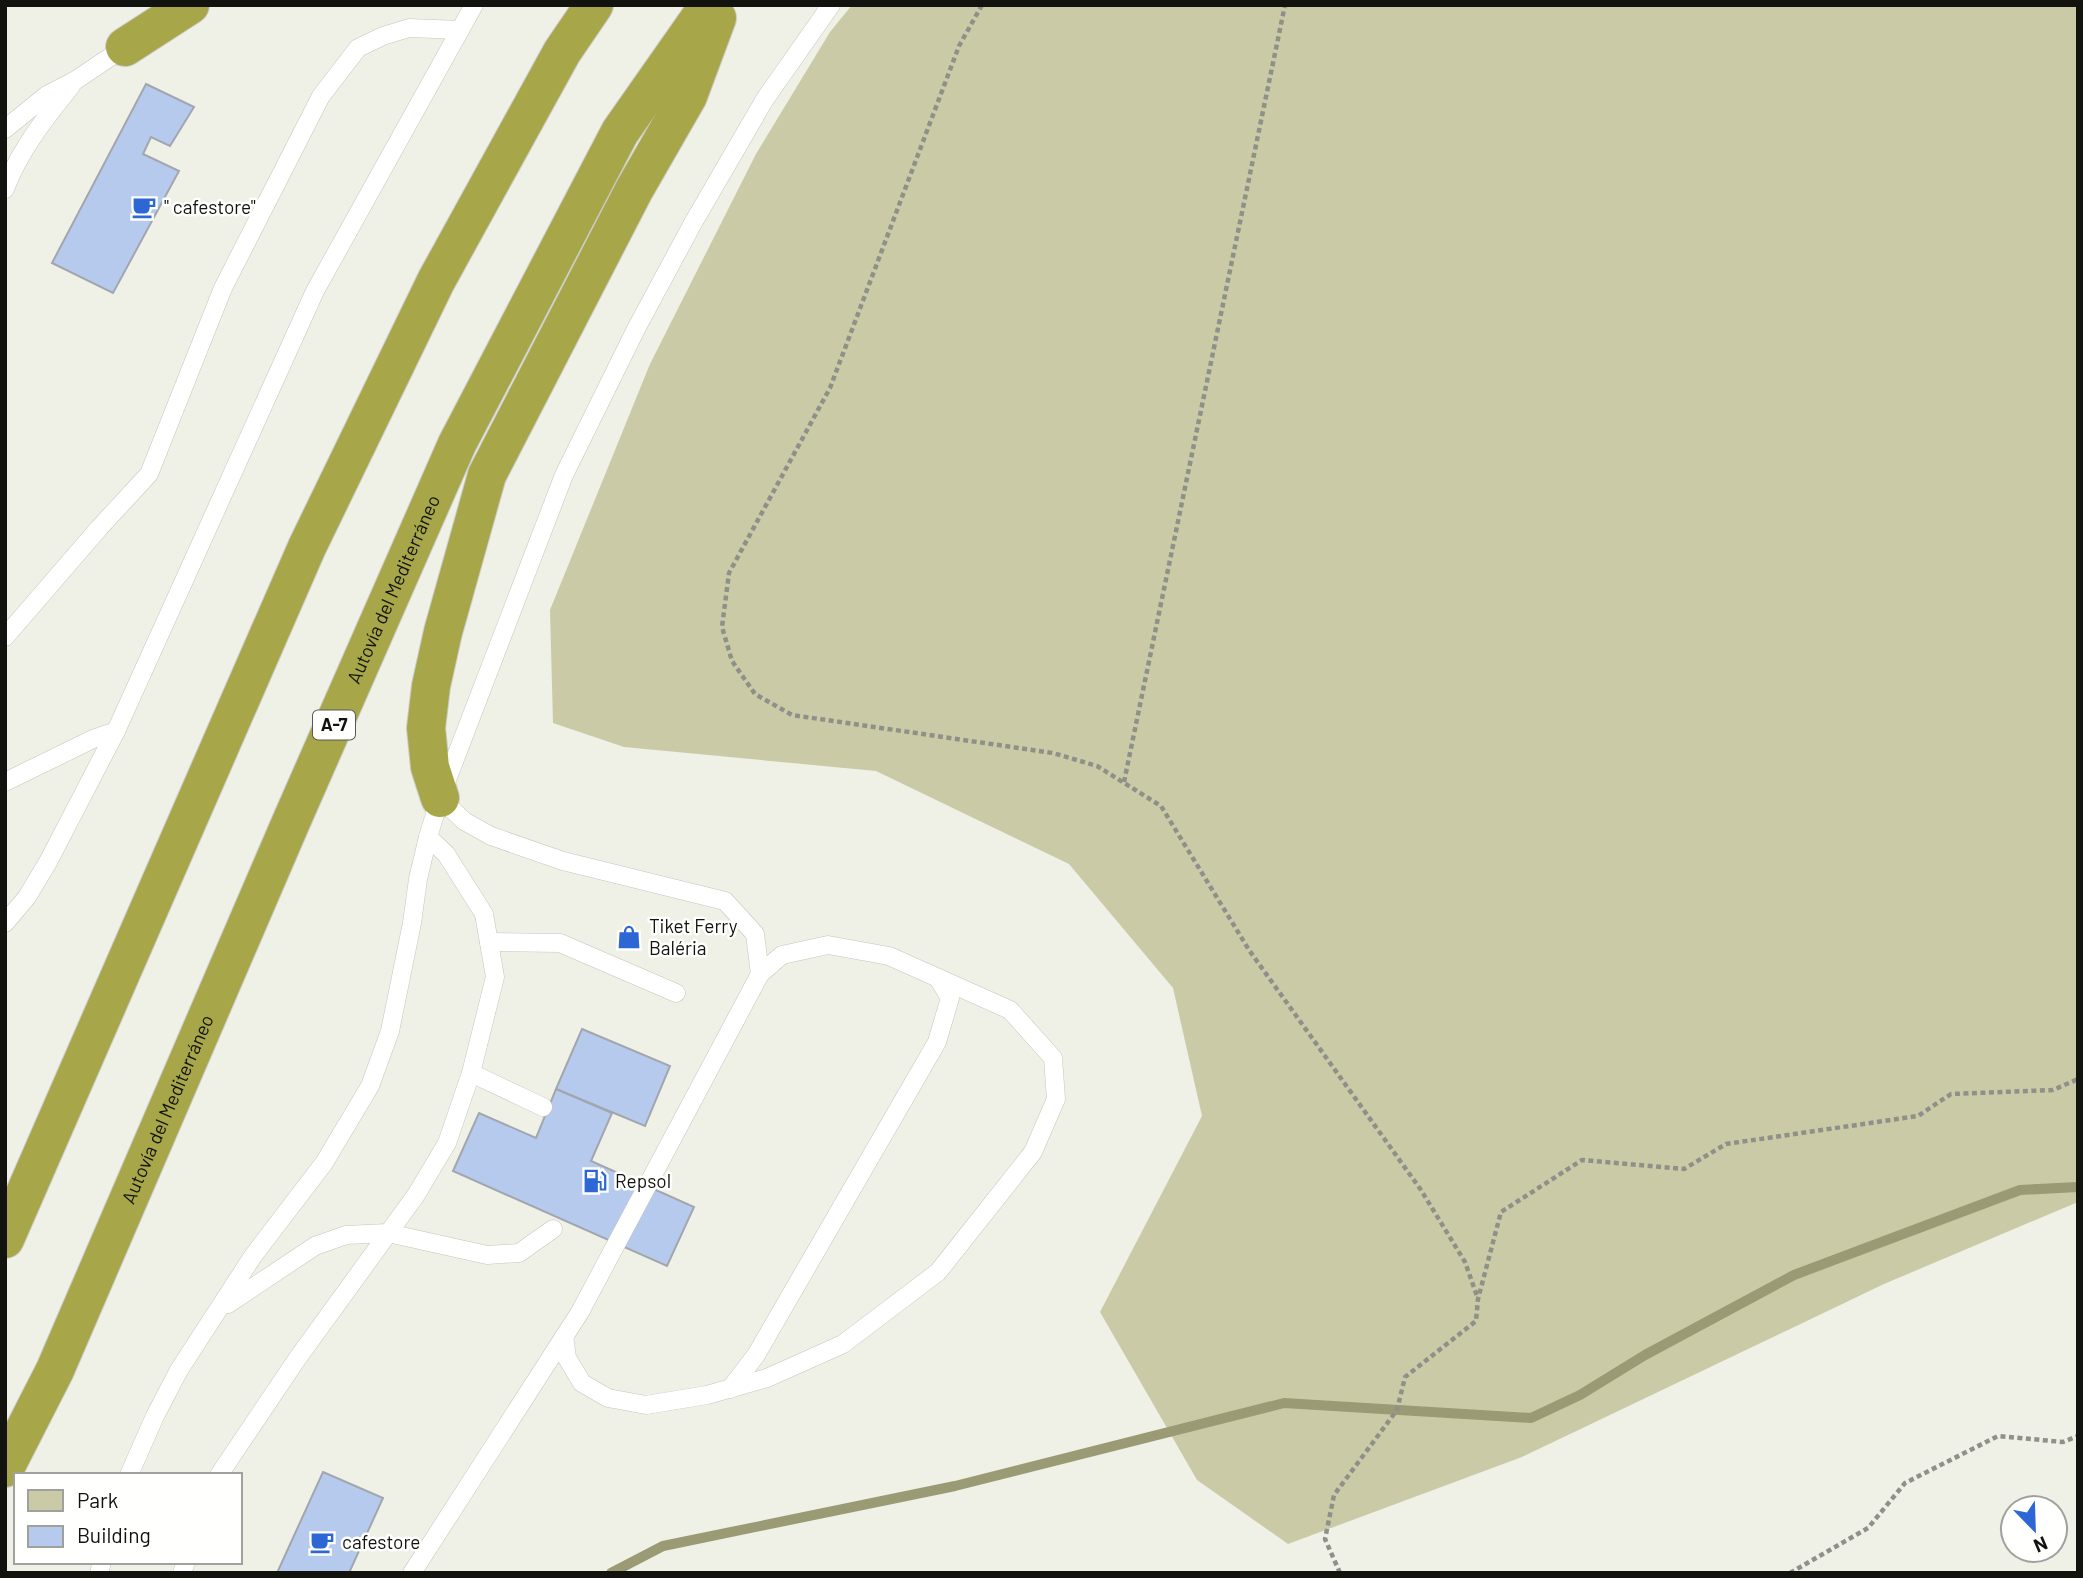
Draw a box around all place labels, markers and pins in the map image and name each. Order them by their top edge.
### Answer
cafe icon: " cafestore" [130,193,158,221]
place label: " cafestore" [164,195,256,218]
place label: Tiket Ferry Baléria [649,914,738,959]
shop icon: Tiket Ferry Baléria [615,923,643,951]
fuel station icon: Repsol [581,1167,609,1195]
place label: Repsol [615,1169,671,1192]
cafe icon: cafestore [308,1528,336,1556]
place label: cafestore [342,1530,420,1553]

